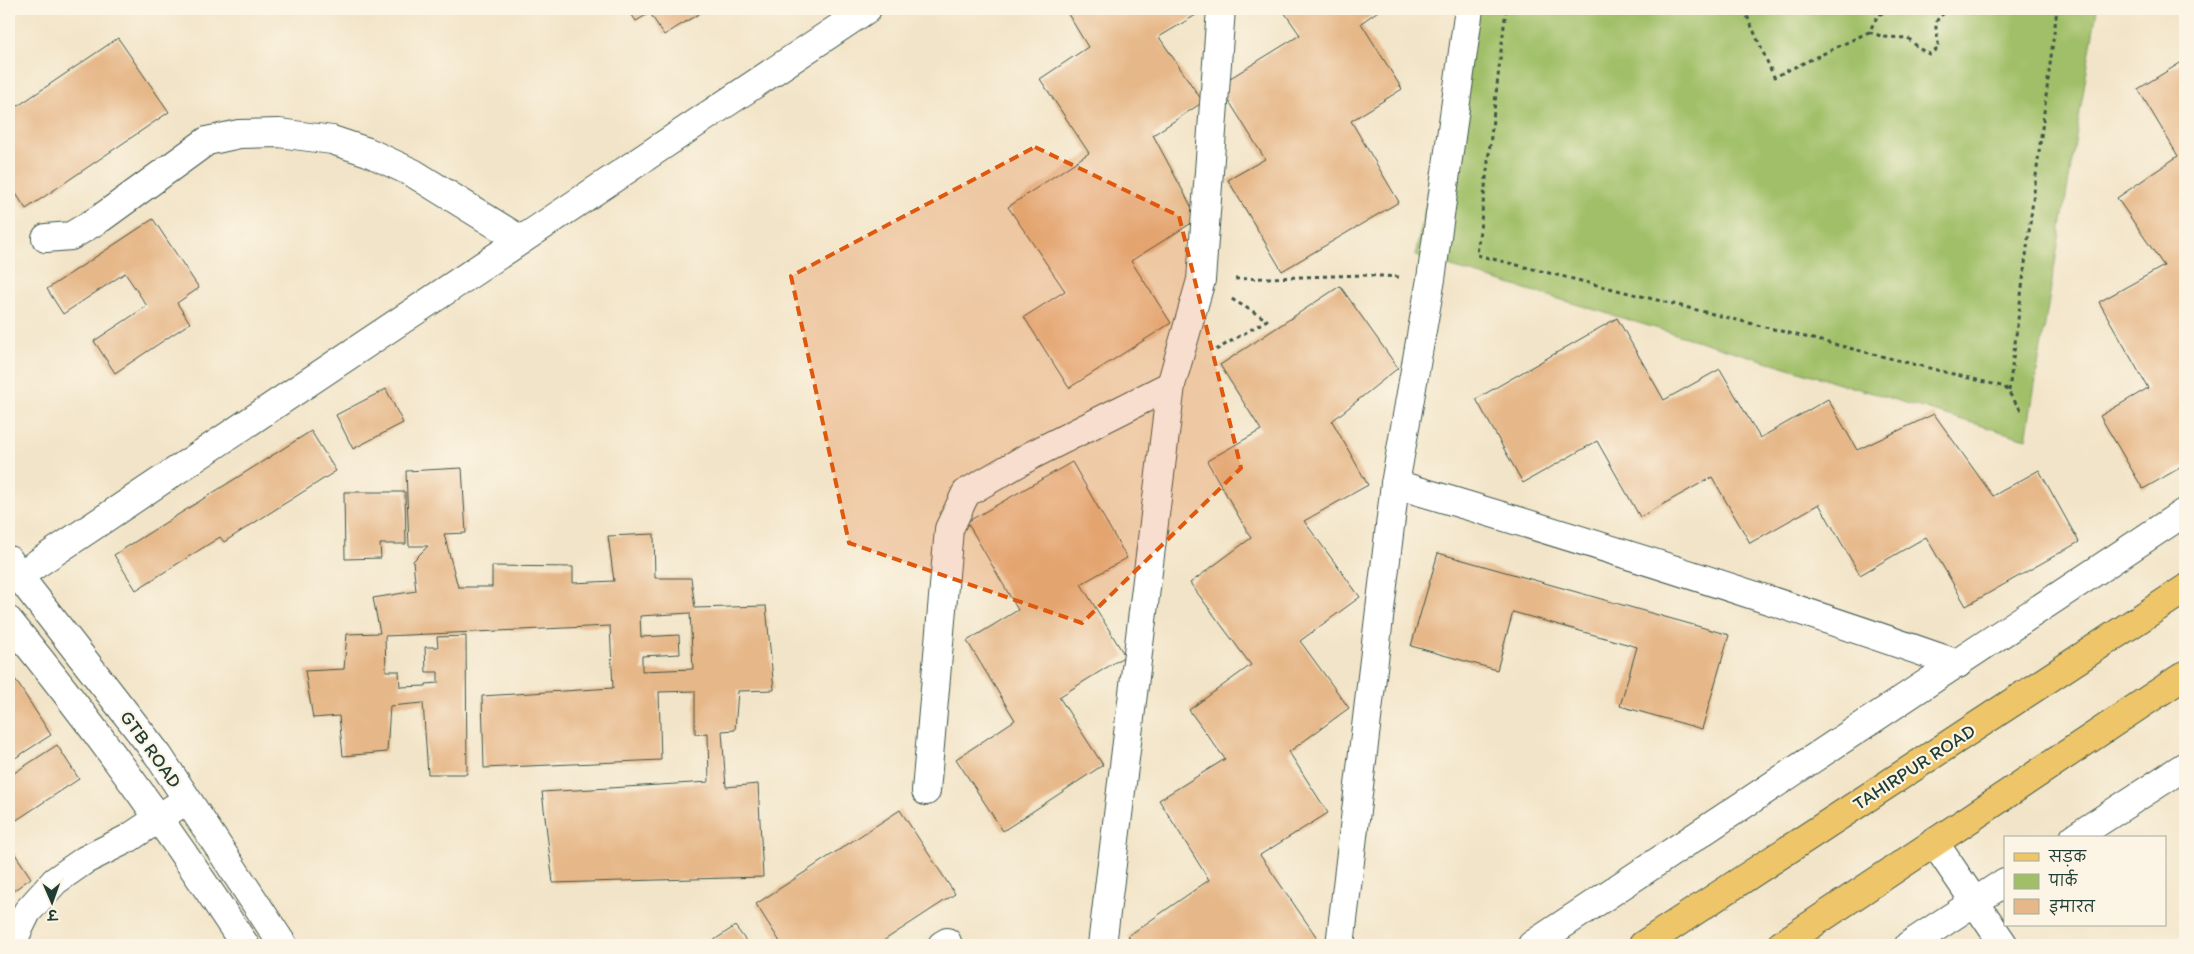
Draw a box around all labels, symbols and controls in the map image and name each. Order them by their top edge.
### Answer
street label: GTB ROAD [115,706,187,792]
street label: TAHIRPUR ROAD [1848,719,1980,815]
legend [2004,836,2166,926]
text: सड़क [2048,848,2087,867]
text: पार्क [2048,869,2079,890]
north arrow [28,876,78,926]
text: इमारत [2049,898,2096,916]
text: उ [46,906,59,923]

